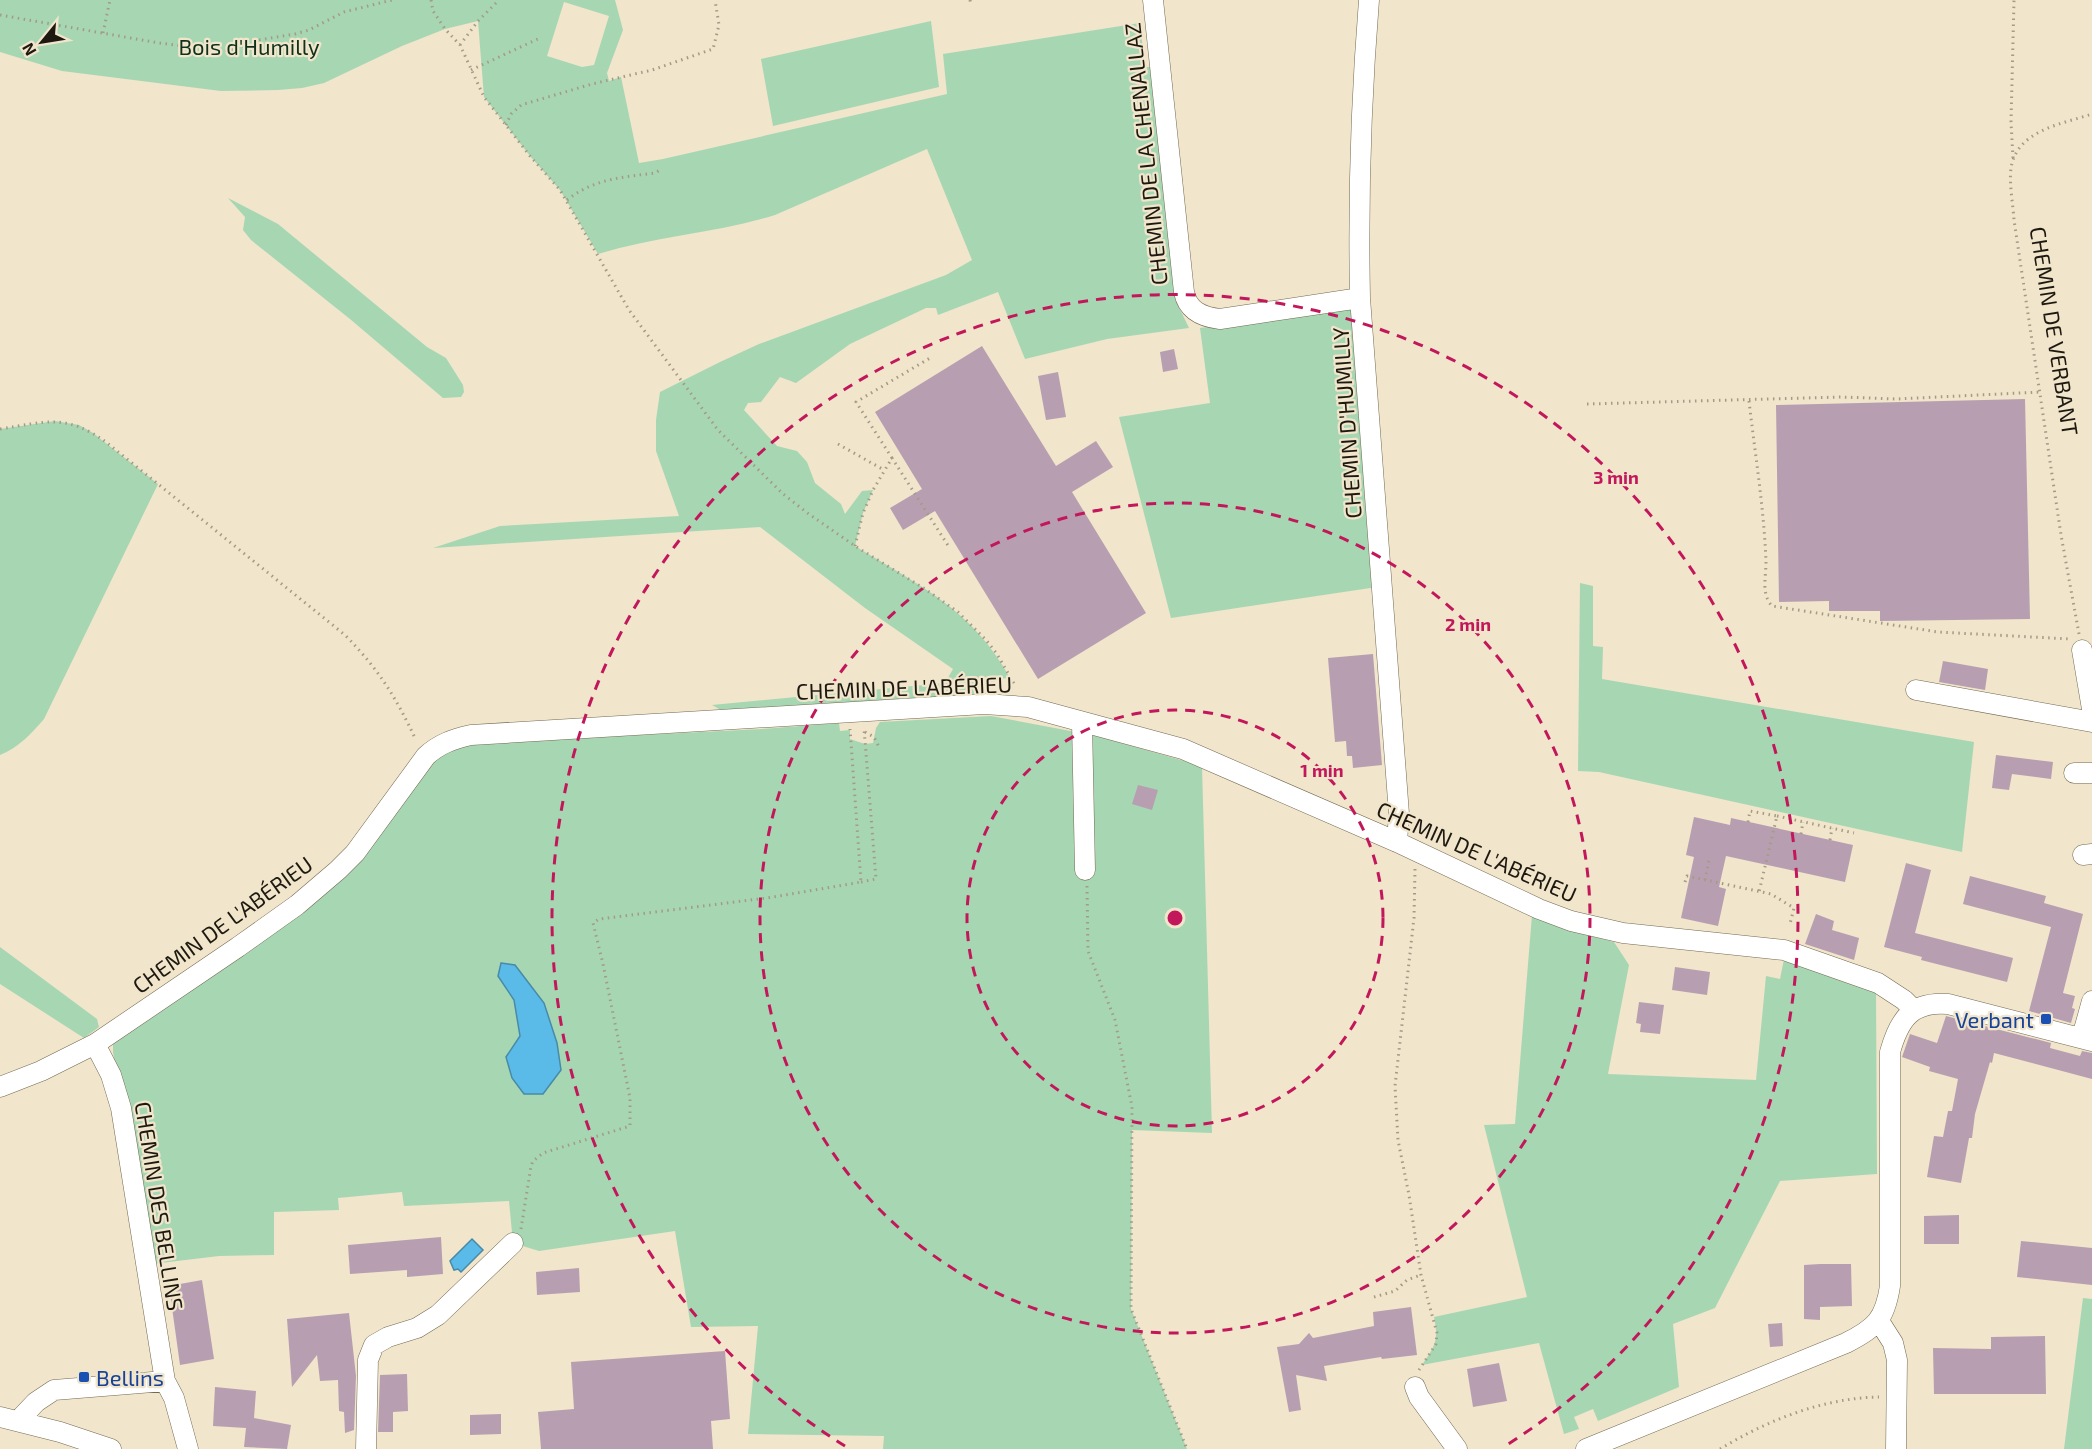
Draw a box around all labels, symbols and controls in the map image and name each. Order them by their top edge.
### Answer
north arrow [12,12,72,72]
street label: CHEMIN DE LA CHENALLAZ [1118,21,1172,287]
park label: Bois d'Humilly [178,33,320,59]
text: N [17,40,40,60]
street label: CHEMIN DE VERBANT [2026,225,2084,438]
street label: CHEMIN D'HUMILLY [1326,326,1366,520]
text: 3 min [1593,466,1639,488]
text: 2 min [1445,613,1491,635]
street label: CHEMIN DE L'ABÉRIEU [796,670,1012,704]
text: 1 min [1300,759,1344,781]
street label: CHEMIN DE L'ABÉRIEU [1373,795,1581,907]
street label: CHEMIN DE L'ABÉRIEU [127,850,317,998]
centre of rings [1165,908,1185,928]
place label: Verbant [1955,1006,2034,1032]
marker: Verbant [2039,1012,2053,1026]
street label: CHEMIN DES BELLINS [131,1100,189,1312]
place label: Bellins [96,1364,164,1390]
marker: Bellins [77,1370,91,1384]

